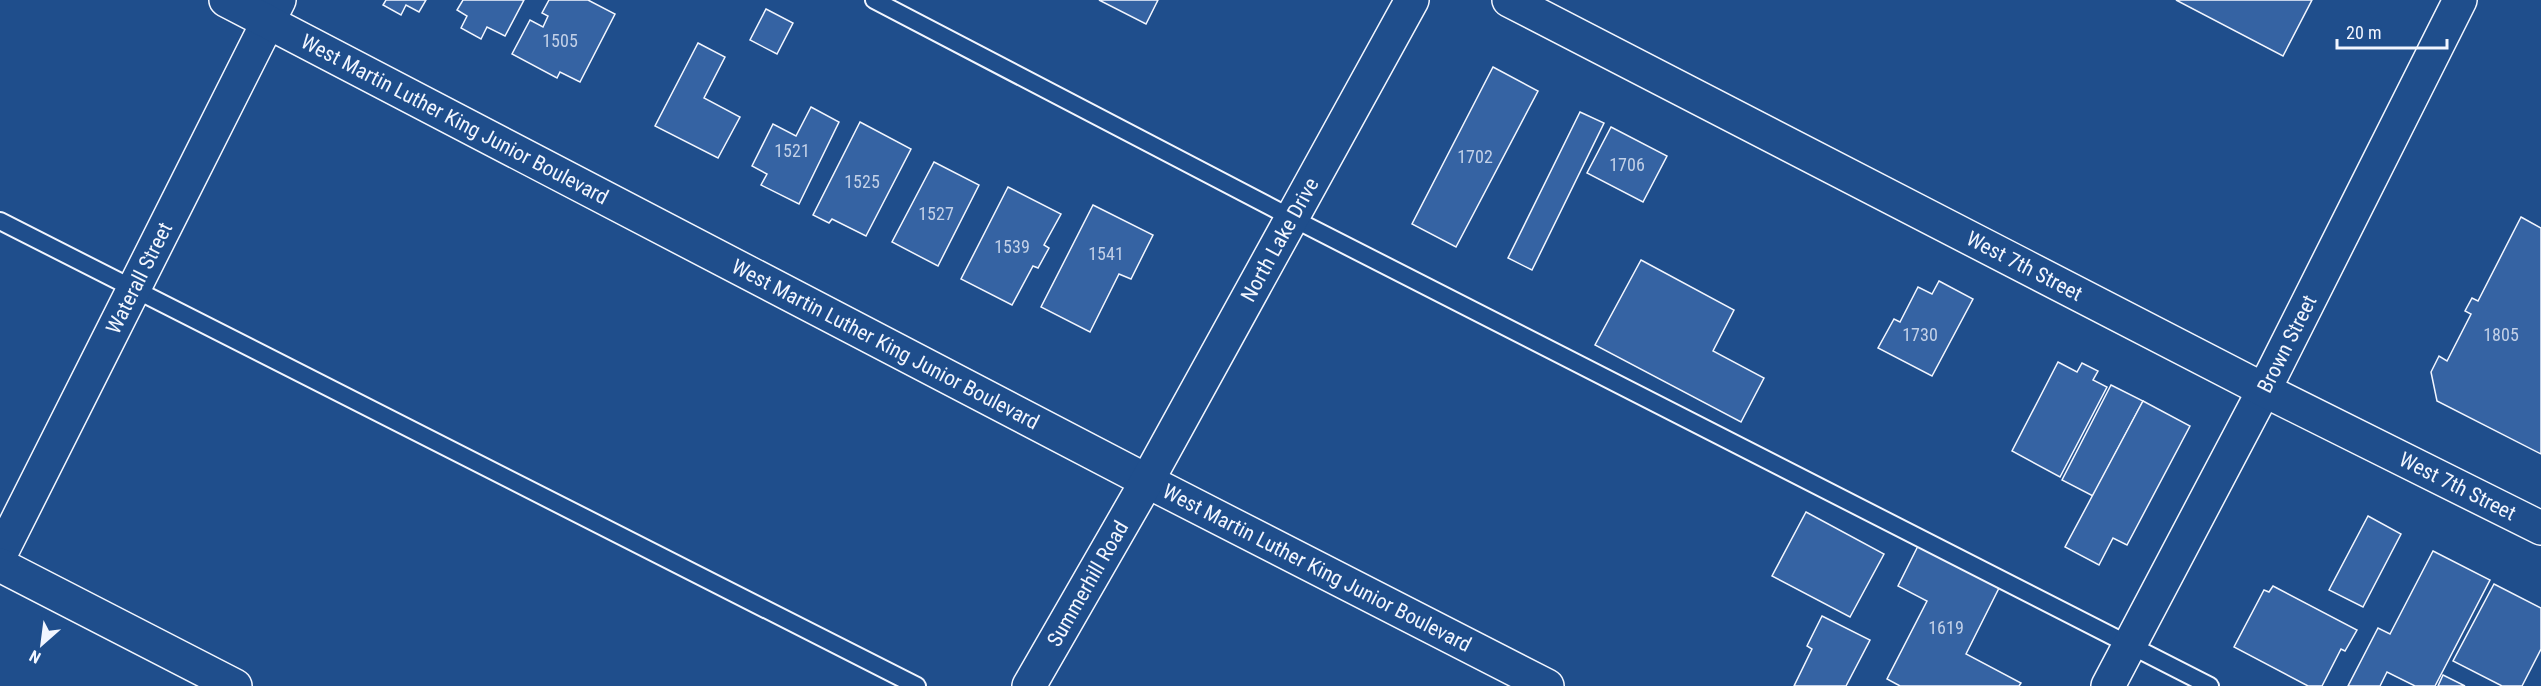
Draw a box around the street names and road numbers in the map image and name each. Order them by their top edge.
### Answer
street label: West Martin Luther King Junior Boulevard [297,29,612,210]
street label: North Lake Drive [1236,174,1324,306]
street label: Waterall Street [101,218,177,338]
street label: West 7th Street [1962,226,2086,306]
street label: West Martin Luther King Junior Boulevard [728,254,1043,435]
street label: Brown Street [2253,291,2322,397]
street label: West 7th Street [2395,447,2520,525]
street label: West Martin Luther King Junior Boulevard [1159,479,1475,657]
street label: Summerhill Road [1042,517,1133,651]

